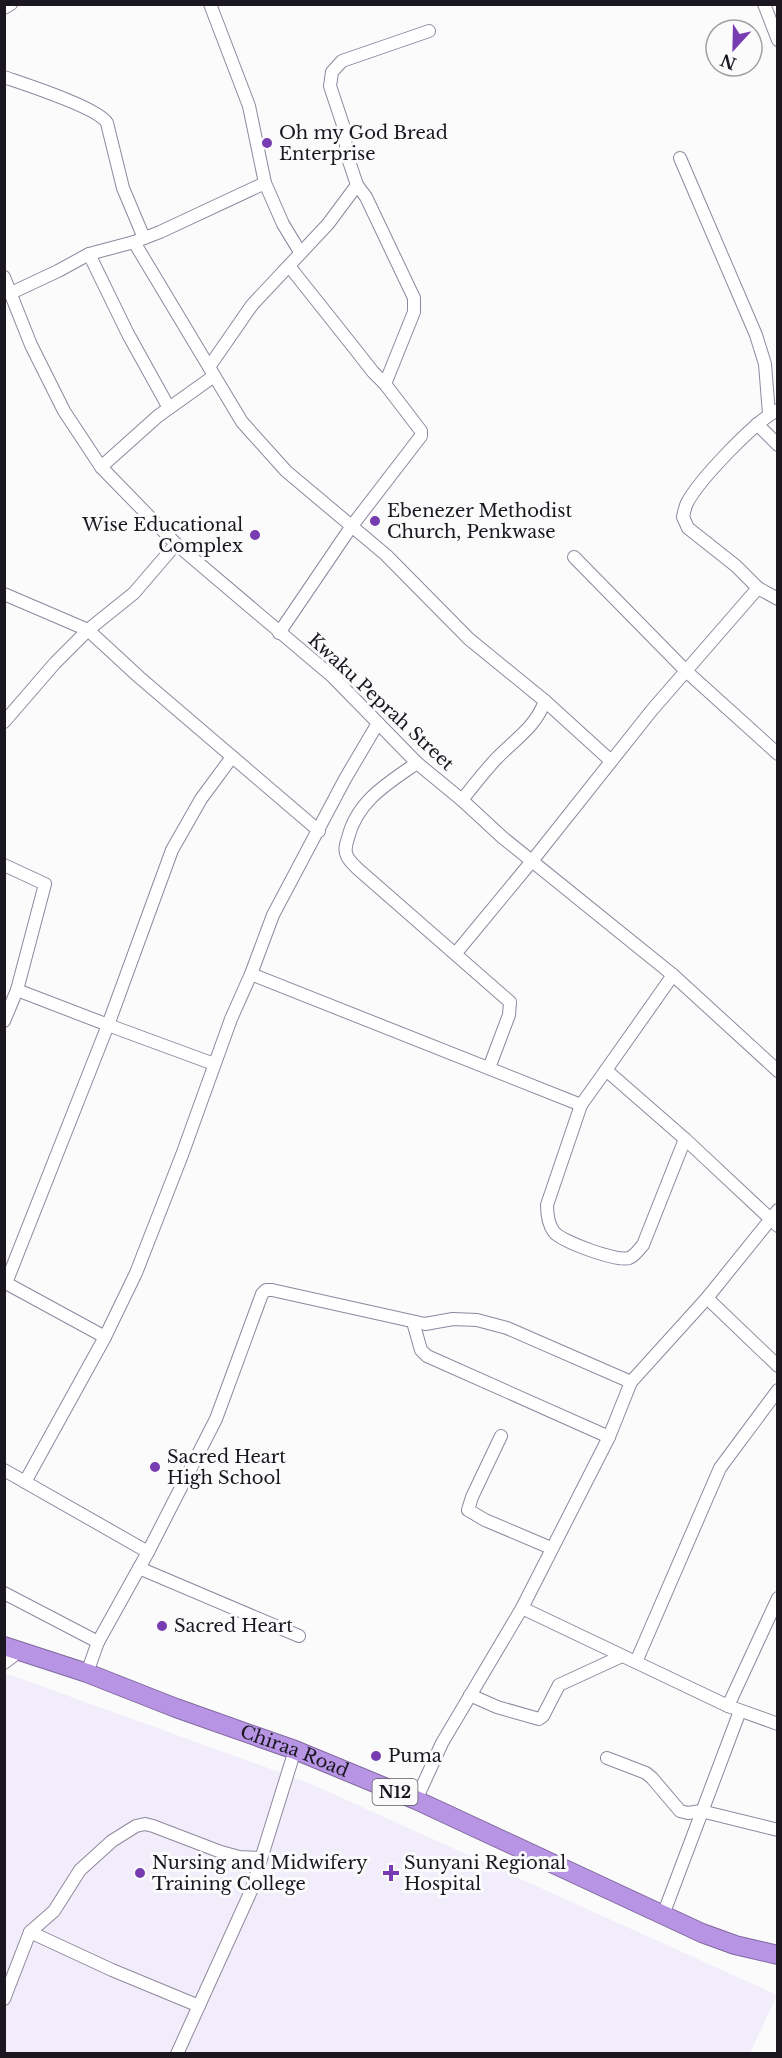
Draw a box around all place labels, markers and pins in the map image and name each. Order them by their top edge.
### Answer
place label: Oh my God Bread Enterprise [279,122,448,165]
marker: Oh my God Bread Enterprise [260,136,274,150]
place label: Ebenezer Methodist Church, Penkwase [387,500,572,543]
place label: Wise Educational Complex [81,514,243,557]
marker: Ebenezer Methodist Church, Penkwase [368,514,382,528]
marker: Wise Educational Complex [248,528,262,542]
place label: Sacred Heart High School [167,1446,286,1489]
marker: Sacred Heart High School [148,1460,162,1474]
place label: Sacred Heart [174,1615,293,1637]
marker: Sacred Heart [155,1619,169,1633]
place label: Puma [388,1745,442,1767]
marker: Puma [369,1749,383,1763]
place label: Nursing and Midwifery Training College [152,1852,368,1895]
place label: Sunyani Regional Hospital [404,1852,566,1895]
marker: Sunyani Regional Hospital [382,1864,400,1882]
marker: Nursing and Midwifery Training College [133,1866,147,1880]

